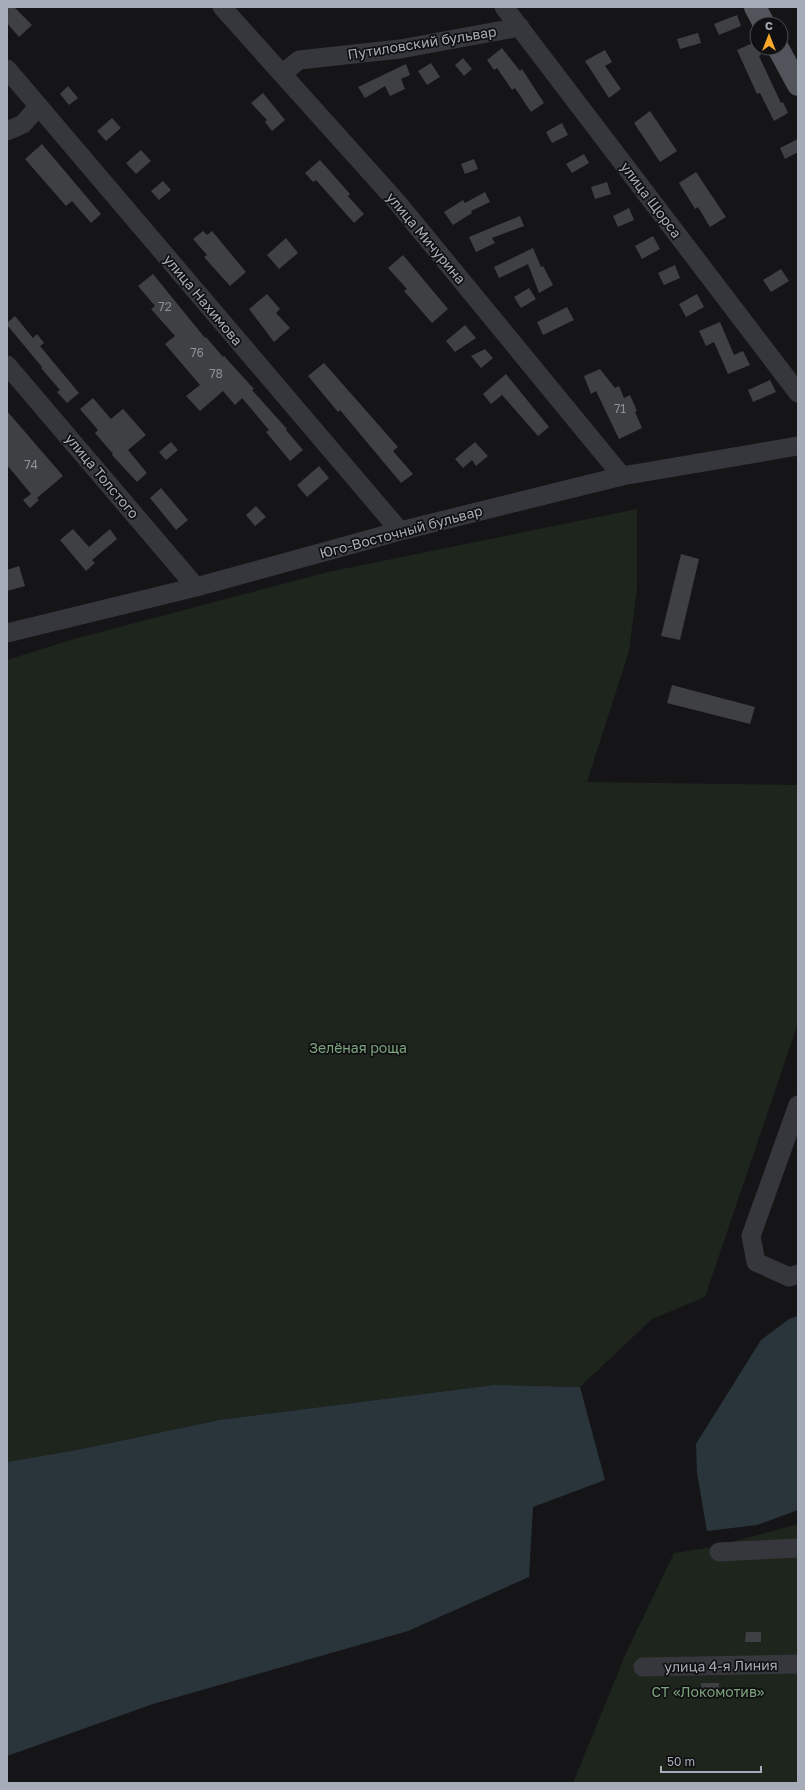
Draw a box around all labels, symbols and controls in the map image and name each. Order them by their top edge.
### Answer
north arrow [749,16,789,56]
text: С [765,19,773,32]
street label: Путиловский бульвар [346,22,498,63]
street label: улица Щорса [617,158,686,241]
street label: улица Мичурина [383,188,470,287]
street label: улица Нахимова [160,251,246,349]
house number: 72 [158,299,172,314]
house number: 76 [190,345,204,360]
house number: 78 [209,366,223,381]
house number: 71 [614,401,626,416]
street label: улица Толстого [62,430,143,522]
house number: 74 [24,457,38,472]
street label: Юго-Восточный бульвар [318,502,484,561]
park label: Зелёная роща [309,1039,407,1056]
street label: улица 4-я Линия [664,1656,778,1675]
park label: СТ «Локомотив» [651,1683,765,1700]
scale bar [661,1748,761,1774]
text: 50 m [667,1754,695,1769]

